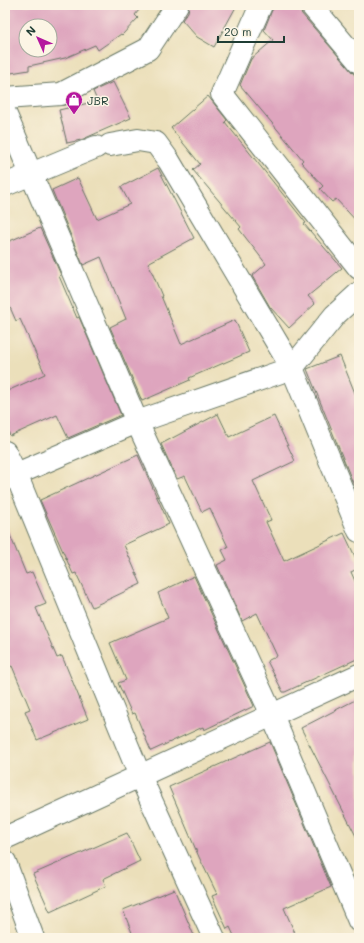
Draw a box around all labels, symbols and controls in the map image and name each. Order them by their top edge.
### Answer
north arrow [18,18,58,58]
scale bar [218,18,284,44]
text: N [22,22,39,39]
text: 20 m [224,23,252,39]
shop icon: JBR [64,90,84,115]
place label: JBR [87,92,109,108]

